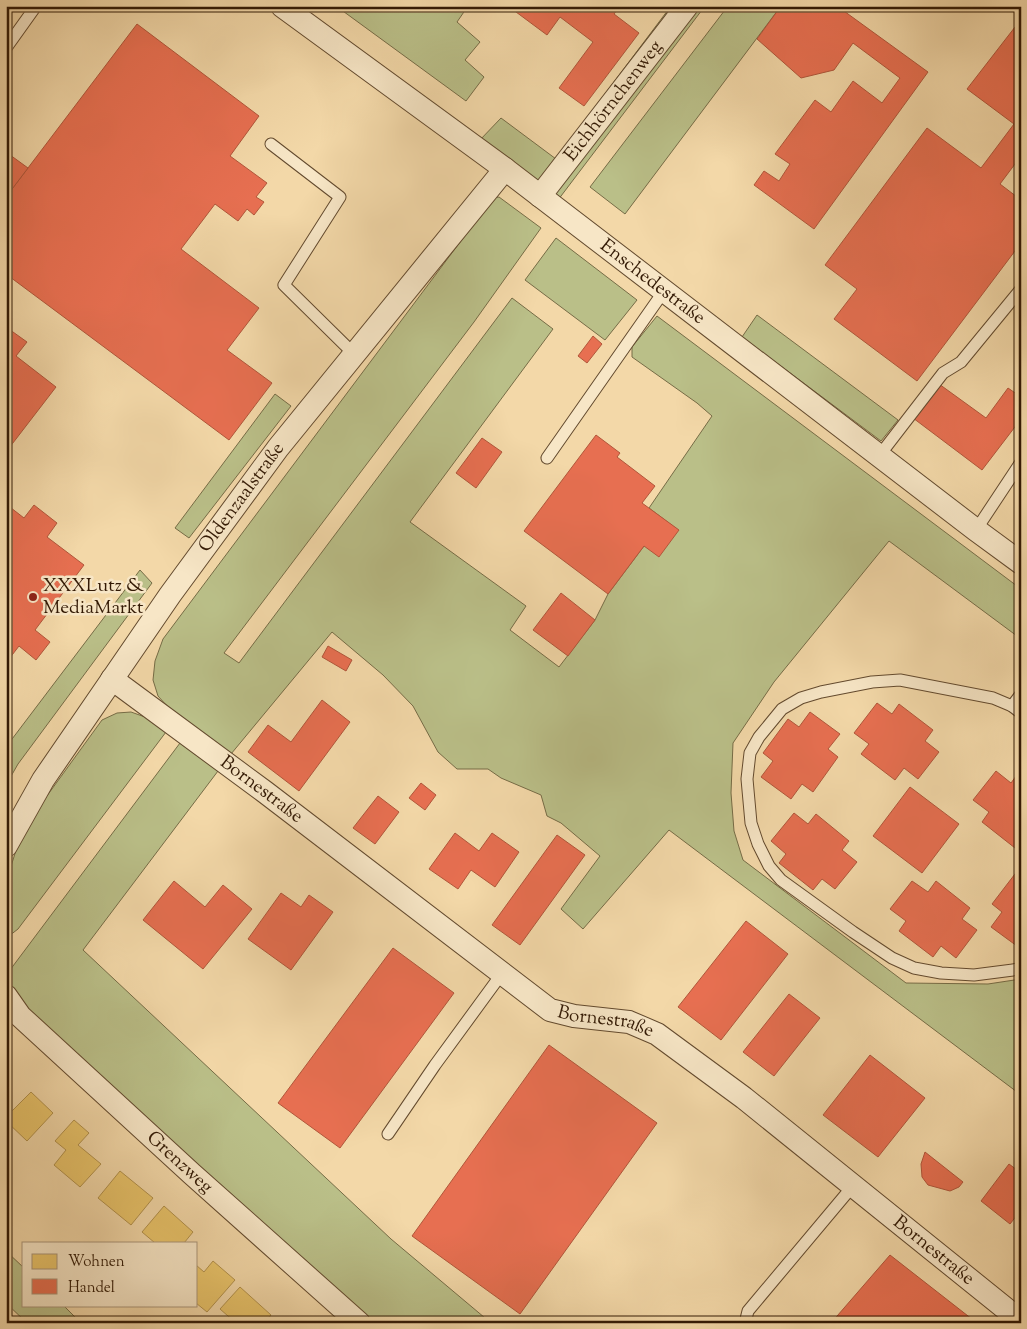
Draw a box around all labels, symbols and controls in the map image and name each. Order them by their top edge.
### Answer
street label: Eichhörnchenweg [558,35,669,167]
street label: Enschedestraße [594,233,711,331]
street label: Oldenzaalstraße [192,437,291,558]
place label: XXXLutz & MediaMarkt [43,573,144,622]
marker: XXXLutz & MediaMarkt [27,591,39,603]
street label: Bornestraße [214,749,309,830]
street label: Bornestraße [554,999,658,1045]
street label: Grenzweg [140,1125,219,1200]
street label: Bornestraße [887,1209,980,1292]
legend [22,1242,198,1306]
text: Wohnen [68,1252,125,1273]
text: Handel [68,1278,115,1299]

